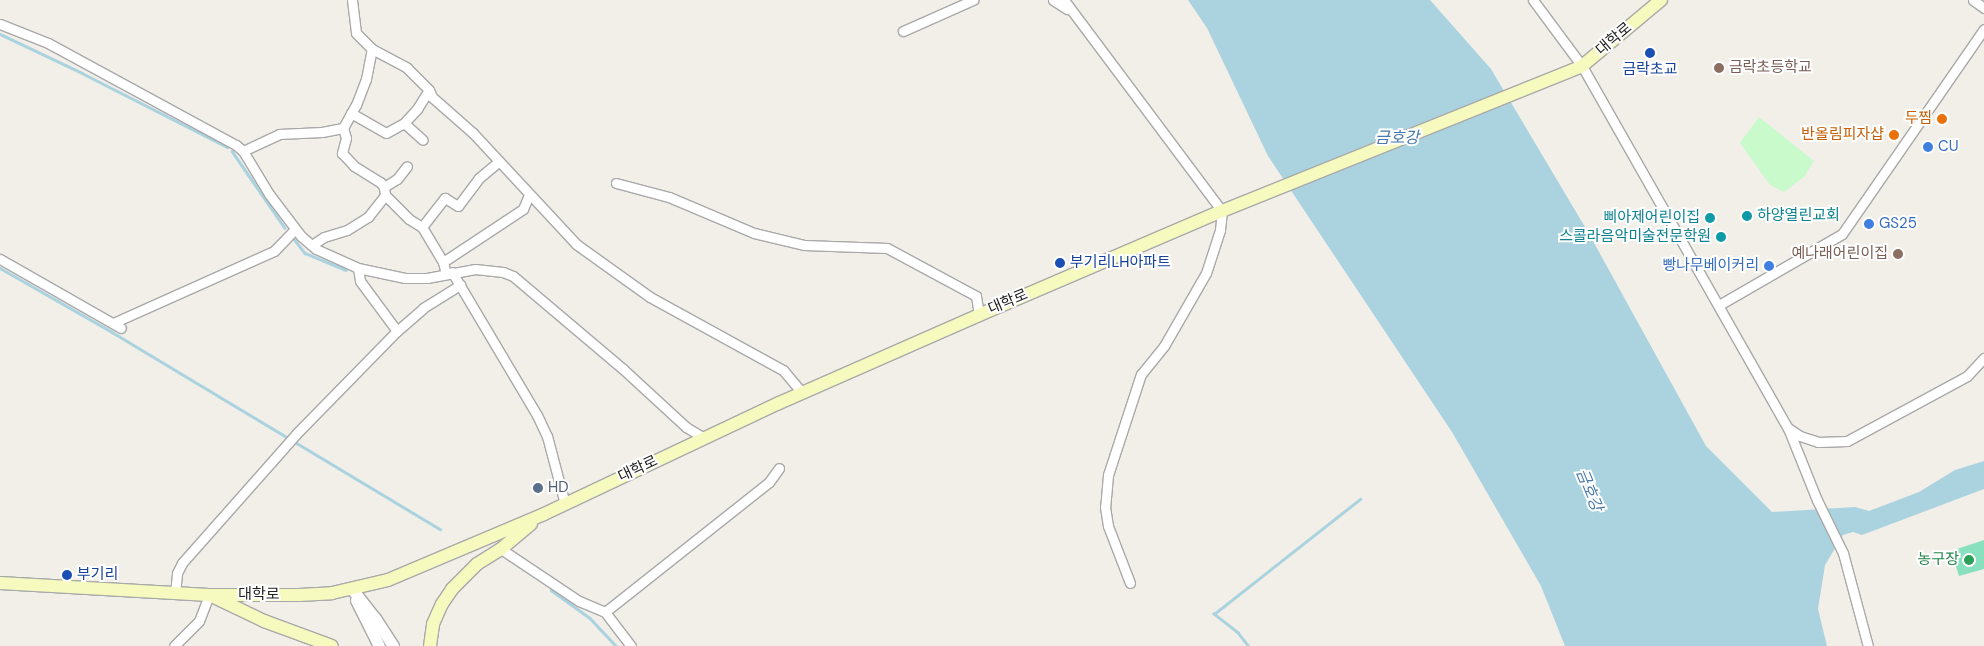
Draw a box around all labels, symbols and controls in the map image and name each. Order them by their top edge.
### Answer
street label: 대학로 [1592,19,1636,59]
marker: 금락초교 [1644,47,1656,59]
place label: 금락초등학교 [1729,59,1812,77]
place label: 금락초교 [1622,61,1678,79]
marker: 금락초등학교 [1713,62,1725,74]
place label: 두찜 [1904,110,1932,128]
marker: 두찜 [1936,113,1948,125]
place label: 반올림피자샵 [1801,126,1884,144]
water label: 금호강 [1375,128,1419,148]
marker: 반올림피자샵 [1888,129,1900,141]
place label: CU [1938,138,1959,156]
marker: CU [1922,141,1934,153]
place label: 하양열린교회 [1757,207,1840,225]
place label: 삐아제어린이집 [1603,209,1700,227]
marker: 하양열린교회 [1741,210,1753,222]
marker: 삐아제어린이집 [1704,212,1716,224]
place label: GS25 [1879,215,1917,233]
marker: GS25 [1863,218,1875,230]
place label: 스콜라음악미술전문학원 [1559,228,1711,246]
marker: 스콜라음악미술전문학원 [1715,231,1727,243]
place label: 예나래어린이집 [1791,245,1888,263]
marker: 예나래어린이집 [1892,248,1904,260]
place label: 부기리LH아파트 [1070,254,1171,272]
marker: 부기리LH아파트 [1054,257,1066,269]
place label: 빵나무베이커리 [1662,257,1759,275]
marker: 빵나무베이커리 [1763,260,1775,272]
street label: 대학로 [985,286,1031,318]
street label: 대학로 [615,452,661,486]
water label: 금호강 [1572,466,1606,514]
place label: HD [548,479,569,497]
marker: HD [532,482,544,494]
place label: 농구장 [1918,551,1959,569]
marker: 농구장 [1963,554,1975,566]
place label: 부기리 [77,566,118,584]
marker: 부기리 [61,569,73,581]
street label: 대학로 [238,586,280,604]

